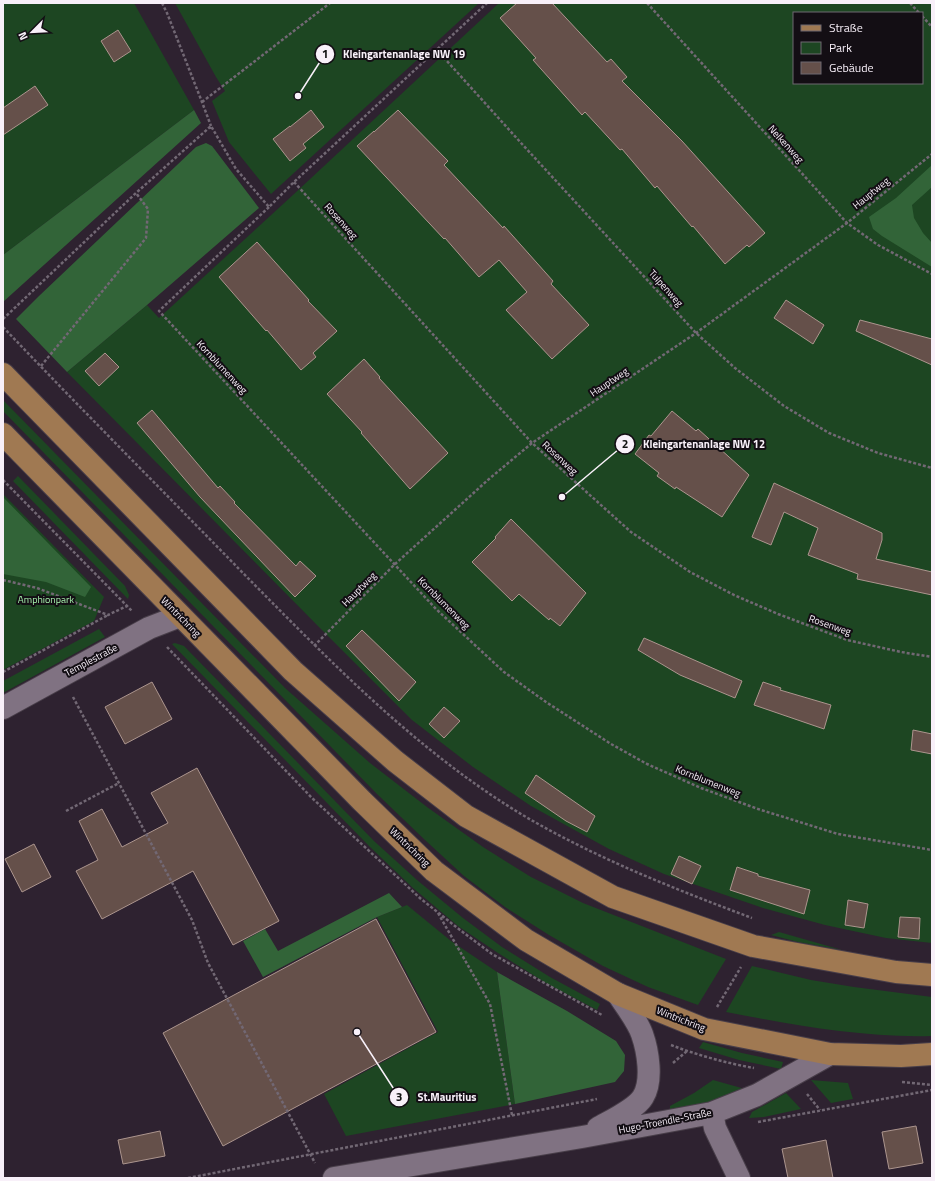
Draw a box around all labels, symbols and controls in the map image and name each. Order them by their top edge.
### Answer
north arrow [12,12,52,52]
legend [793,12,923,84]
text: Straße [829,18,863,37]
text: N [14,29,32,43]
text: Park [829,38,852,57]
callout: Kleingartenanlage NW 19 [315,43,473,66]
text: 1 [322,44,328,63]
text: Kleingartenanlage NW 19 [343,46,465,62]
text: Gebäude [829,58,874,77]
street label: Nelkenweg [765,122,807,166]
street label: Hauptweg [849,173,893,213]
street label: Rosenweg [321,200,361,242]
street label: Tulpenweg [645,266,687,310]
street label: Kornblumenweg [193,337,251,397]
street label: Hauptweg [587,364,631,400]
callout: Kleingartenanlage NW 12 [615,432,773,455]
text: 2 [622,434,628,453]
text: Kleingartenanlage NW 12 [643,436,765,452]
street label: Rosenweg [539,437,581,479]
street label: Hauptweg [338,568,380,610]
street label: Kornblumenweg [414,573,474,633]
park label: Amphionpark [18,592,74,607]
street label: Wintrichring [158,594,204,640]
street label: Rosenweg [807,611,853,639]
street label: Templestraße [62,640,120,680]
street label: Kornblumenweg [673,761,743,801]
street label: Wintrichring [386,824,434,870]
street label: Wintrichring [654,1003,708,1035]
callout: St.Mauritius [389,1086,484,1109]
text: 3 [396,1087,402,1106]
text: St.Mauritius [418,1089,476,1105]
street label: Hugo-Troendle-Straße [617,1105,713,1137]

